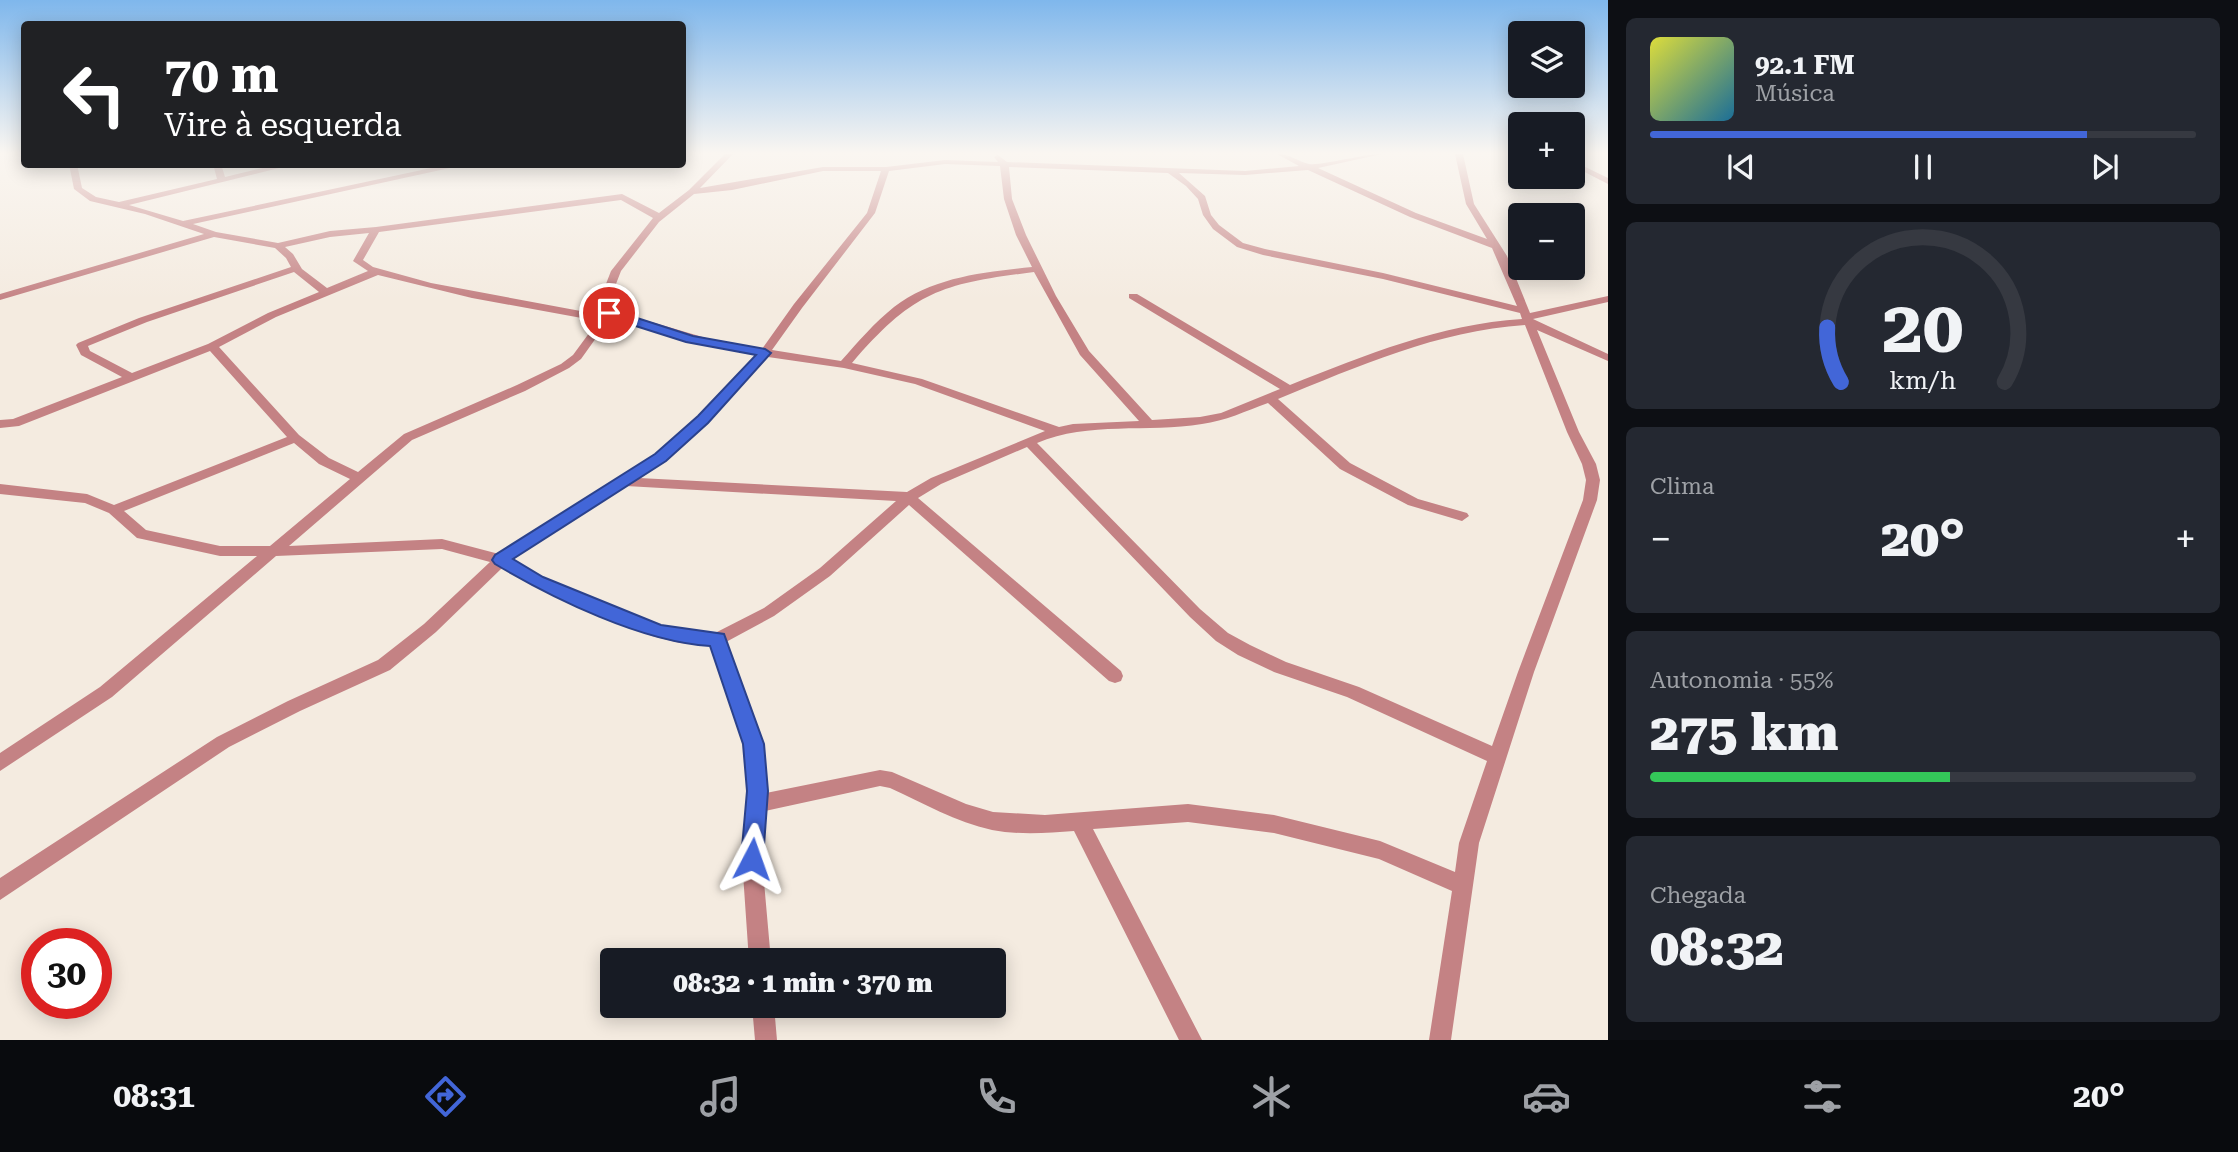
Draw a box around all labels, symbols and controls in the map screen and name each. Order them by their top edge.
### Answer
map controls [1508,21,1585,280]
button: layers [1508,21,1585,98]
text: 70 m [164,47,279,104]
icon: left [49,49,140,140]
text: 92.1 FM [1755,50,1855,80]
text: Música [1755,80,1835,107]
text: Vire à esquerda [164,106,402,144]
button: + [1508,112,1585,189]
icon: previous [1722,148,1760,186]
icon: pause [1904,148,1942,186]
icon: next [2086,148,2124,186]
button: − [1508,203,1585,280]
pin [579,283,639,343]
text: 20 [1882,285,1964,370]
icon: arrive [590,294,628,332]
text: km/h [1890,365,1956,394]
text: Clima [1650,473,1714,500]
text: 20° [1881,508,1965,569]
text: − [1650,517,1671,561]
text: + [2175,517,2196,561]
text: Autonomia · 55% [1650,667,1834,694]
text: 275 km [1650,702,1838,763]
position arrow [715,822,789,896]
text: Chegada [1650,882,1746,909]
text: 08:32 [1650,917,1784,978]
speed limit sign: 30 [21,928,112,1019]
text: 08:32 · 1 min · 370 m [673,968,933,998]
icon: directions [421,1072,470,1121]
icon: music [696,1072,745,1121]
icon: phone [972,1072,1021,1121]
icon: climate [1247,1072,1296,1121]
icon: car [1522,1072,1571,1121]
icon: filters [1798,1072,1847,1121]
text: 08:31 [113,1077,195,1115]
text: 20° [2073,1077,2125,1115]

